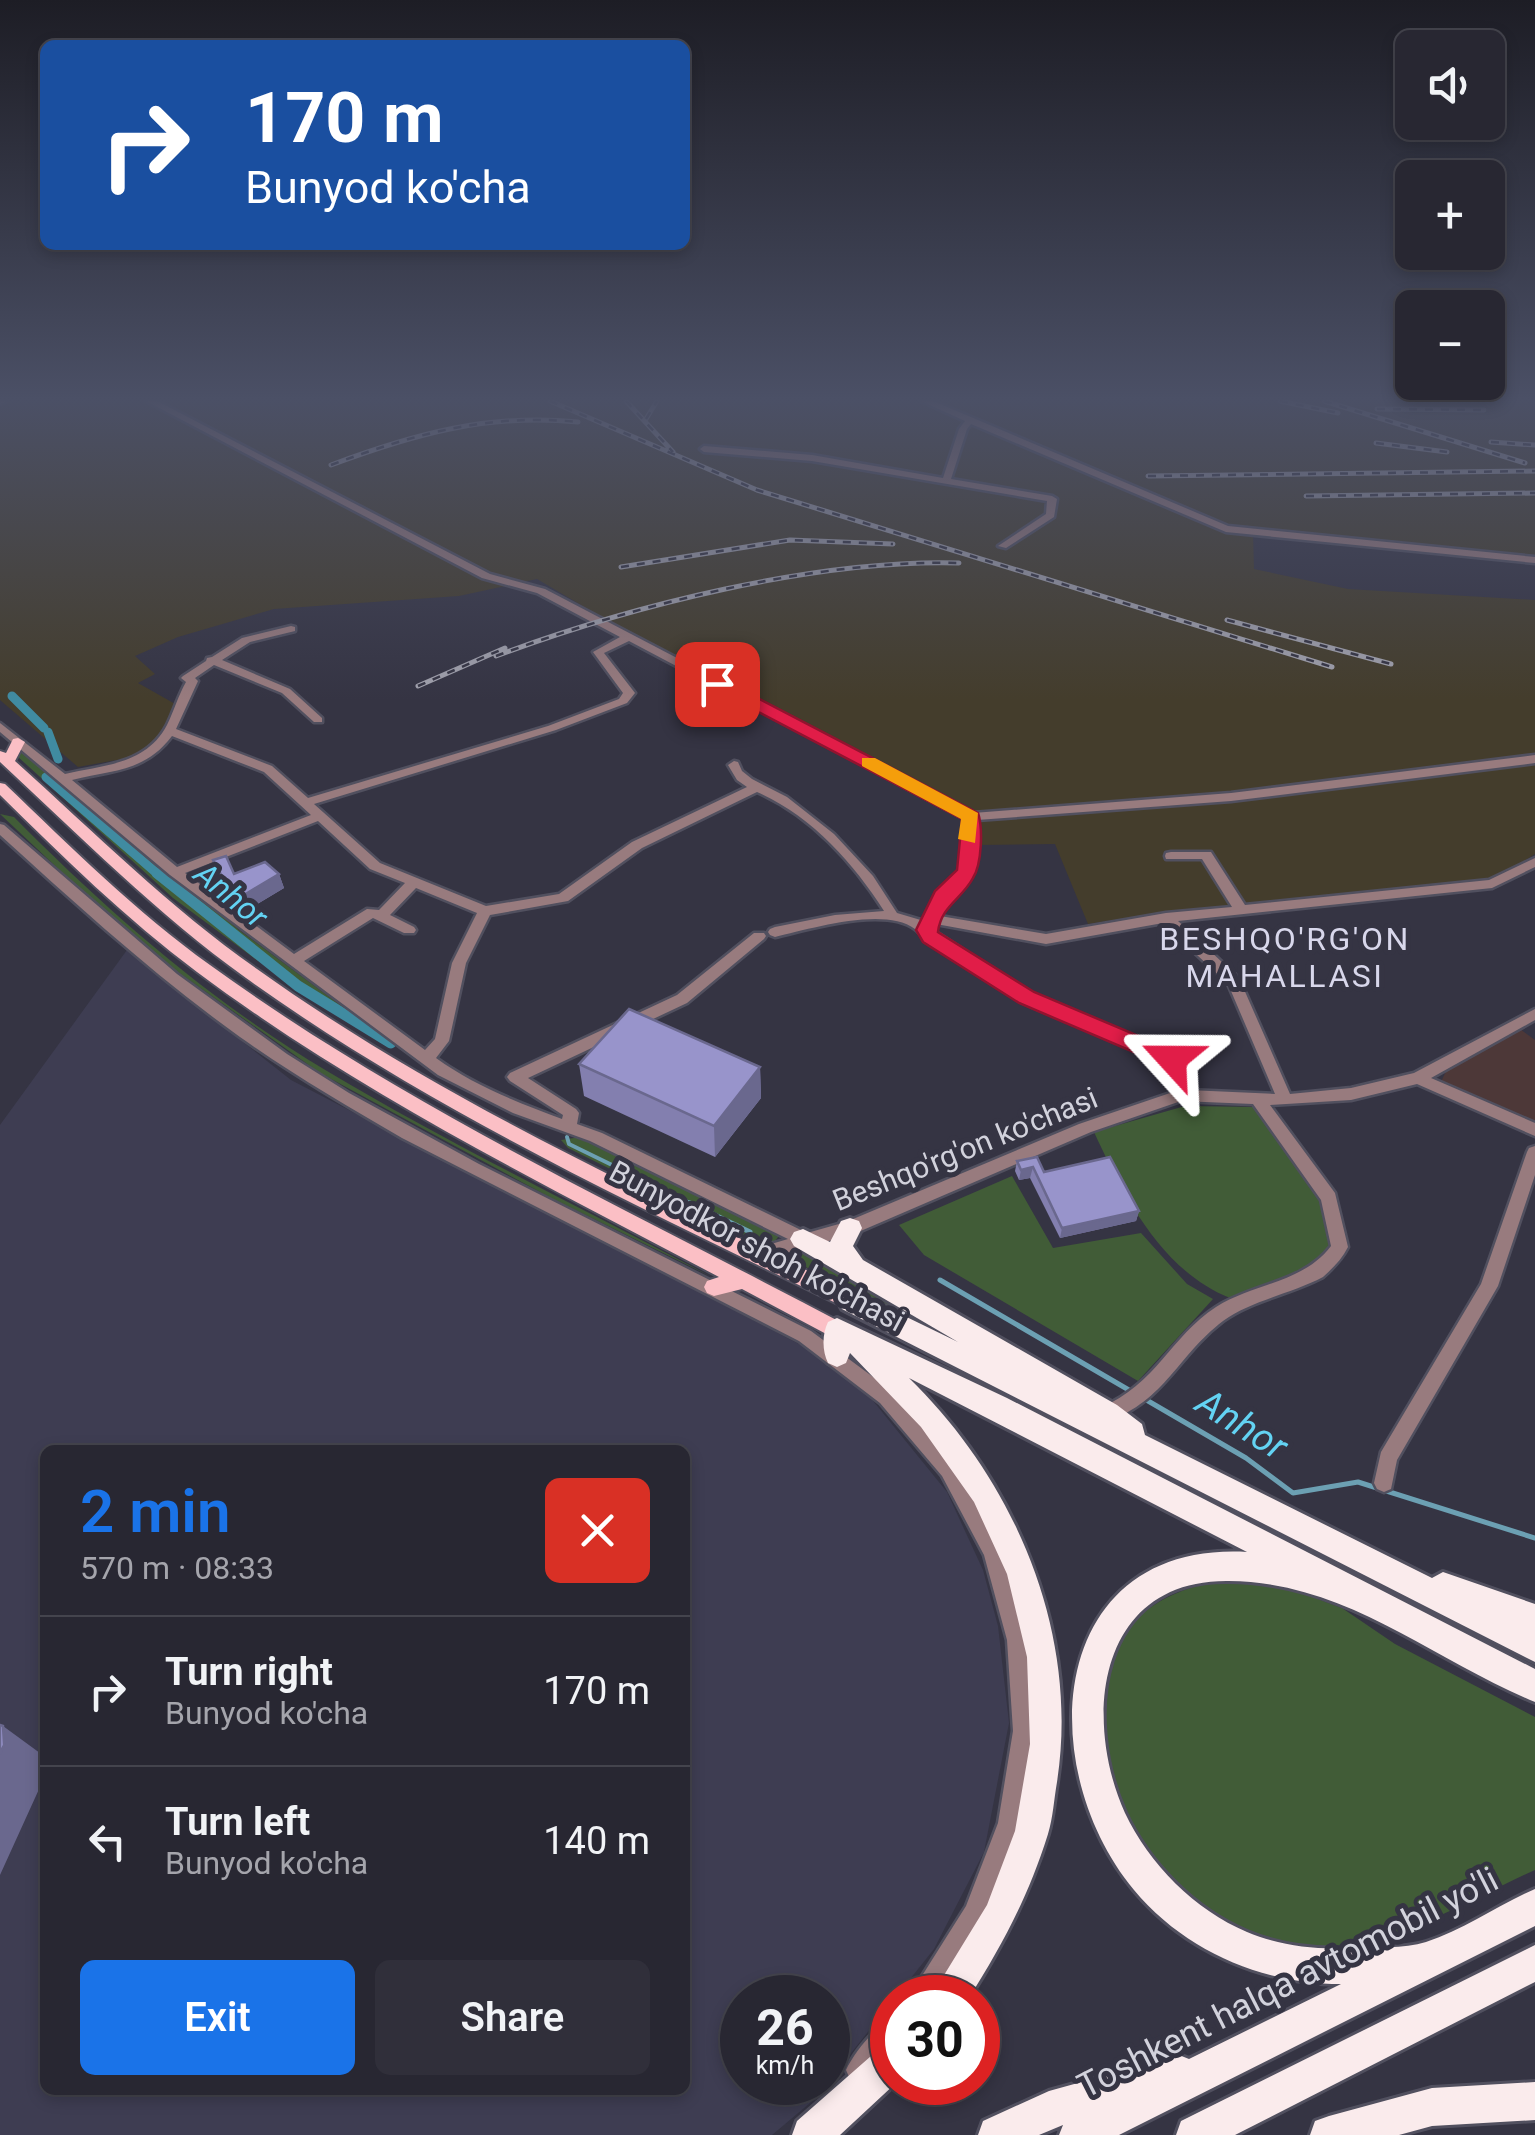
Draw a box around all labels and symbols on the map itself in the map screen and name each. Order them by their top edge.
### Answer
pin [675,642,760,727]
water label: Anhor [185,853,276,937]
district label: BESHQO'RG'ON MAHALLASI [1159,920,1411,995]
position arrow [1120,1007,1224,1111]
street label: Beshqo'rg'on ko'chasi [828,1080,1102,1218]
street label: Bunyodkor shoh ko'chasi [604,1153,910,1339]
water label: Anhor [1187,1378,1297,1469]
street label: Toshkent halqa avtomobil yo'li [1071,1859,1505,2107]
speed limit sign: 30 [870,1975,1000,2105]

